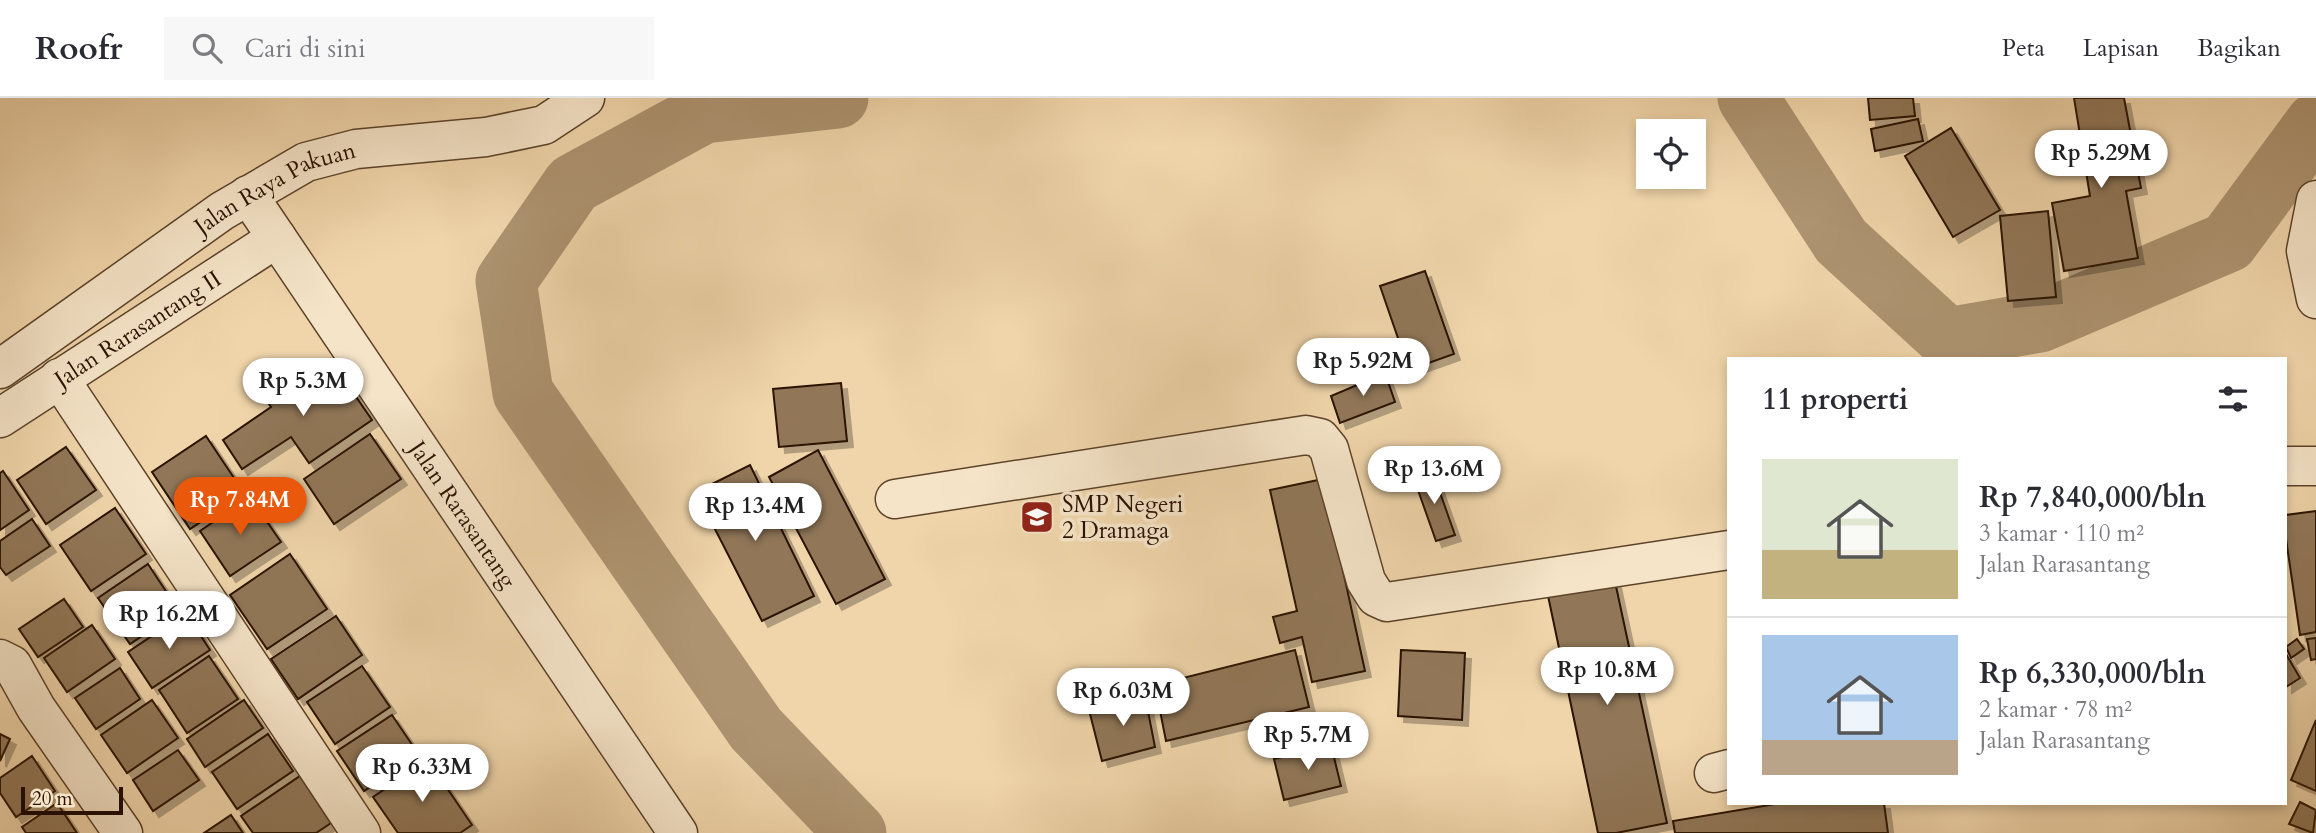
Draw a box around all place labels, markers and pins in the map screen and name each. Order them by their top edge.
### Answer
pin: Rp 5.29M [2029,130,2173,190]
pin: Rp 5.92M [1291,338,1435,398]
pin: Rp 5.3M [238,358,368,418]
pin: Rp 13.6M [1362,446,1506,506]
pin: Rp 7.84M [168,478,312,537]
pin: Rp 13.4M [683,484,827,543]
place label: SMP Negeri 2 Dramaga [1062,489,1183,546]
school or university icon: SMP Negeri 2 Dramaga [1018,498,1056,536]
pin: Rp 16.2M [97,592,241,651]
pin: Rp 10.8M [1535,648,1679,707]
pin: Rp 6.03M [1051,668,1195,728]
pin: Rp 5.7M [1243,712,1373,772]
pin: Rp 6.33M [350,744,494,804]

